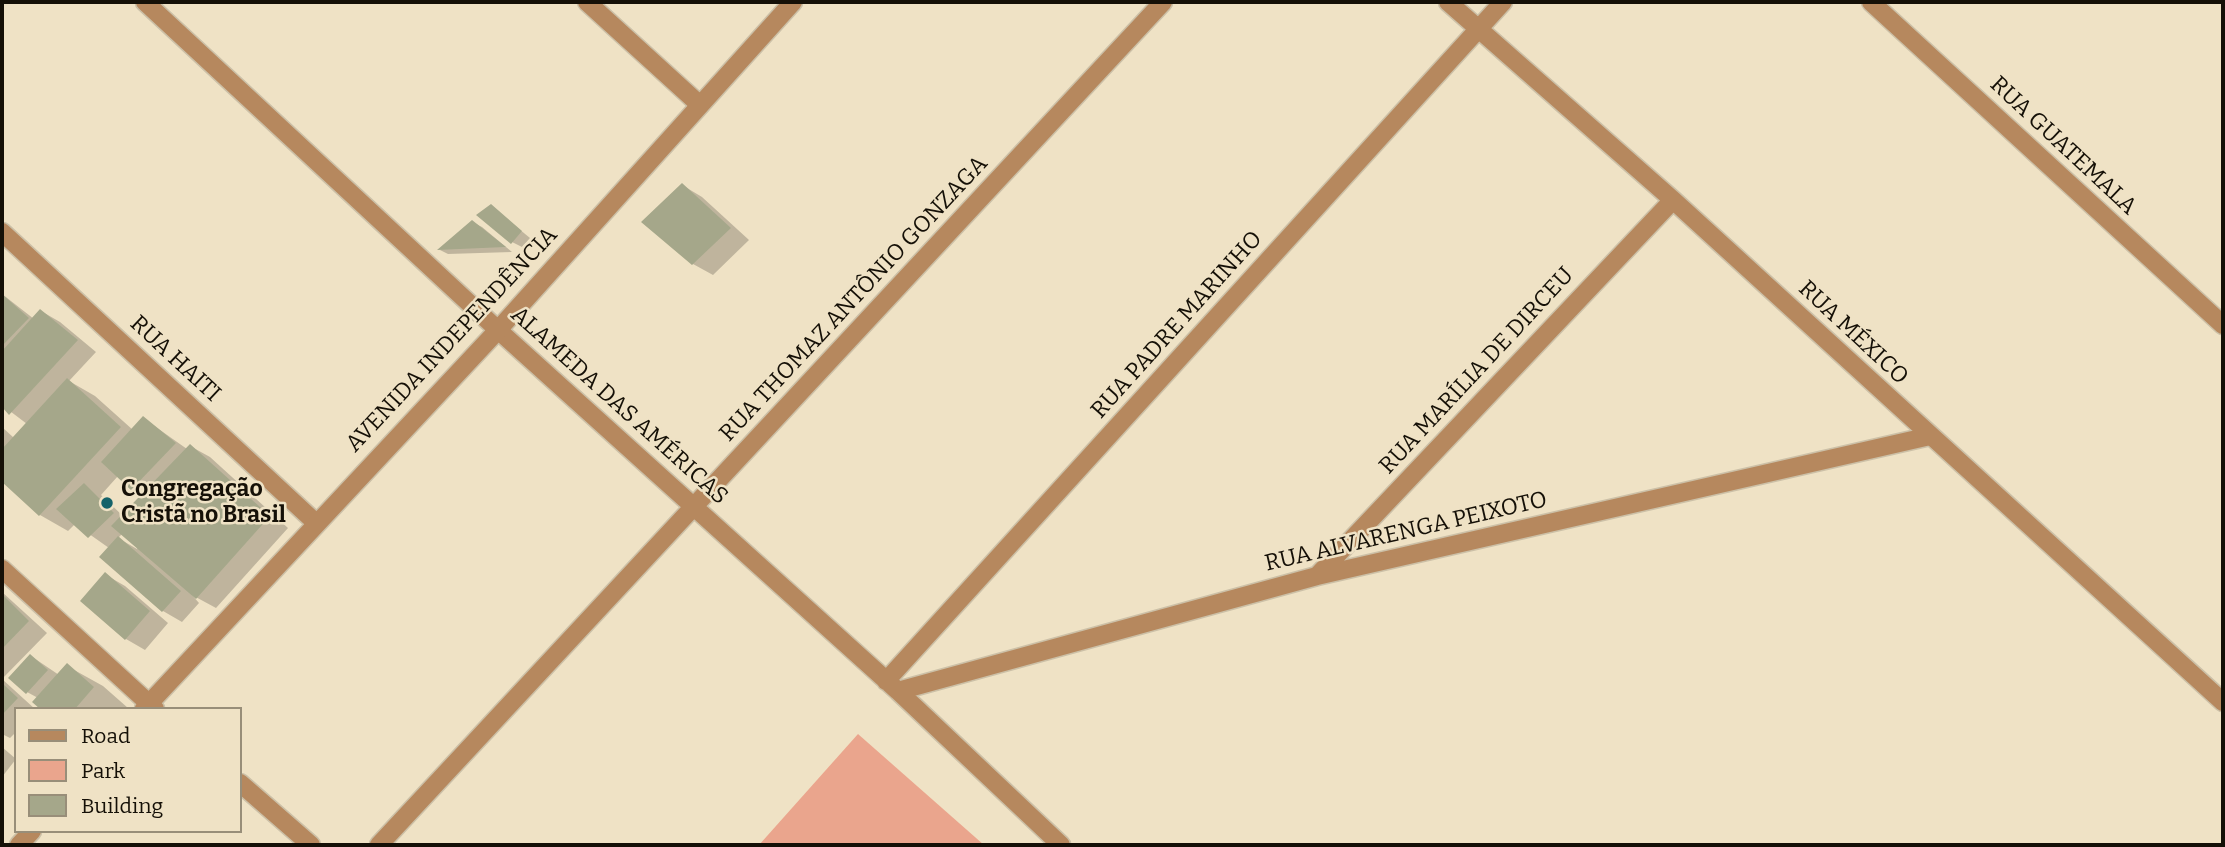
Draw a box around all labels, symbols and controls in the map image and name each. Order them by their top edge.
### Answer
street label: RUA GUATEMALA [1984,71,2142,221]
street label: RUA THOMAZ ANTÔNIO GONZAGA [714,151,994,447]
street label: AVENIDA INDEPENDÊNCIA [341,222,563,458]
street label: RUA PADRE MARINHO [1086,226,1268,424]
street label: RUA MARÍLIA DE DIRCEU [1374,262,1580,480]
street label: RUA MÉXICO [1792,275,1914,391]
street label: ALAMEDA DAS AMÉRICAS [505,301,733,511]
street label: RUA HAITI [124,310,226,408]
place label: Congregação Cristã no Brasil [121,476,286,530]
street label: RUA ALVARENGA PEIXOTO [1262,486,1550,578]
marker: Congregação Cristã no Brasil [99,495,115,511]
legend [14,707,242,833]
text: Road [81,723,130,749]
text: Park [81,758,125,784]
text: Building [81,793,163,819]

